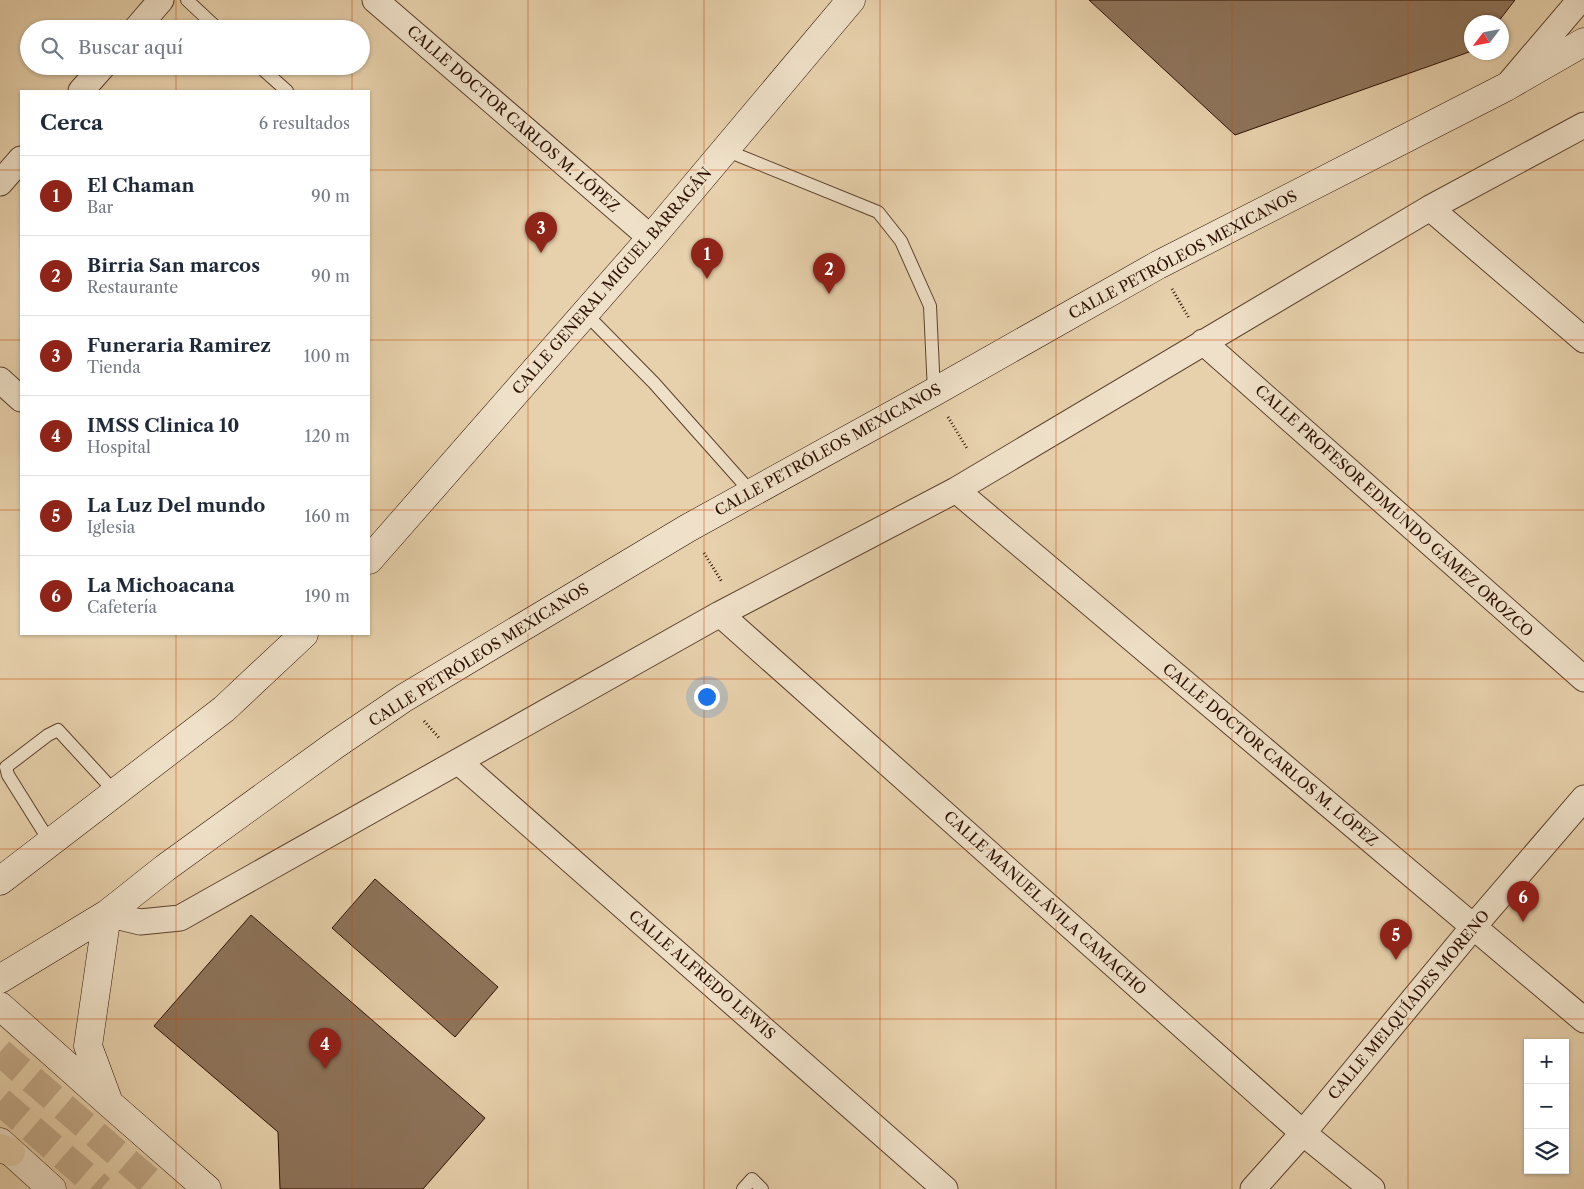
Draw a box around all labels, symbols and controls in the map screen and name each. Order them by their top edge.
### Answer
north arrow [1464,15,1509,60]
search box [20,20,370,75]
street label: CALLE DOCTOR CARLOS M. LÓPEZ [403,21,623,216]
icon: search [38,34,66,62]
text: Buscar aquí [78,36,183,59]
text: Cerca [40,110,103,135]
text: 6 resultados [259,113,350,133]
street label: CALLE GENERAL MIGUEL BARRAGÁN [508,163,715,398]
text: El Chaman [87,174,194,197]
text: 1 [52,186,60,206]
text: 90 m [311,186,350,206]
street label: CALLE PETRÓLEOS MEXICANOS [1065,186,1300,323]
text: Bar [87,197,113,217]
pin: 3 [525,212,557,253]
pin: 1 [691,238,723,279]
pin: 2 [813,253,845,294]
text: Birria San marcos [87,254,260,277]
text: 2 [51,266,61,286]
text: 90 m [311,266,350,286]
text: Restaurante [87,277,178,297]
text: Funeraria Ramirez [87,334,271,357]
text: 3 [51,346,61,366]
text: 100 m [304,346,350,366]
text: Tienda [87,357,141,377]
street label: CALLE PETRÓLEOS MEXICANOS [711,379,944,520]
street label: CALLE PROFESOR EDMUNDO GÁMEZ OROZCO [1251,381,1537,641]
text: IMSS Clinica 10 [87,414,239,437]
text: 4 [51,426,61,446]
text: 120 m [305,426,350,446]
text: Hospital [87,437,151,457]
text: La Luz Del mundo [87,494,265,517]
text: 5 [52,506,60,526]
text: 160 m [305,506,350,526]
text: Iglesia [87,517,135,537]
text: La Michoacana [87,574,235,597]
street label: CALLE PETRÓLEOS MEXICANOS [365,579,592,730]
text: 6 [51,586,61,606]
text: 190 m [305,586,350,606]
text: Cafetería [87,597,157,617]
street label: CALLE DOCTOR CARLOS M. LÓPEZ [1159,659,1382,850]
your location [694,684,720,710]
street label: CALLE MANUEL ÁVILA CAMACHO [940,807,1151,999]
pin: 6 [1507,881,1539,922]
street label: CALLE ALFREDO LEWIS [625,906,779,1043]
street label: CALLE MELQUÍADES MORENO [1324,906,1493,1103]
pin: 5 [1380,919,1412,960]
pin: 4 [309,1028,341,1069]
map controls [1524,1039,1569,1174]
button: + [1524,1039,1569,1084]
button: − [1524,1084,1569,1129]
button: layers [1524,1129,1569,1174]

